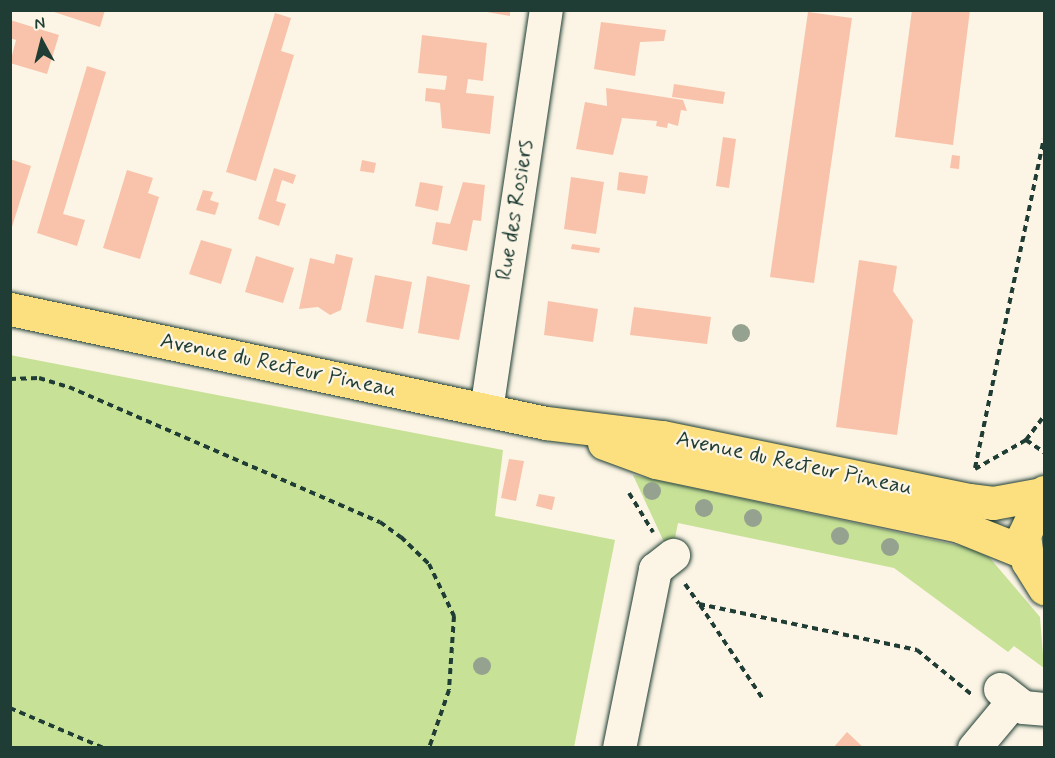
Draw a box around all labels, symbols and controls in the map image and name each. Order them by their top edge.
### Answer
north arrow [12,12,72,72]
text: N [33,13,46,35]
street label: Rue des Rosiers [492,137,540,283]
street label: Avenue du Recteur Pineau [159,328,397,404]
street label: Avenue du Recteur Pineau [675,426,913,502]

